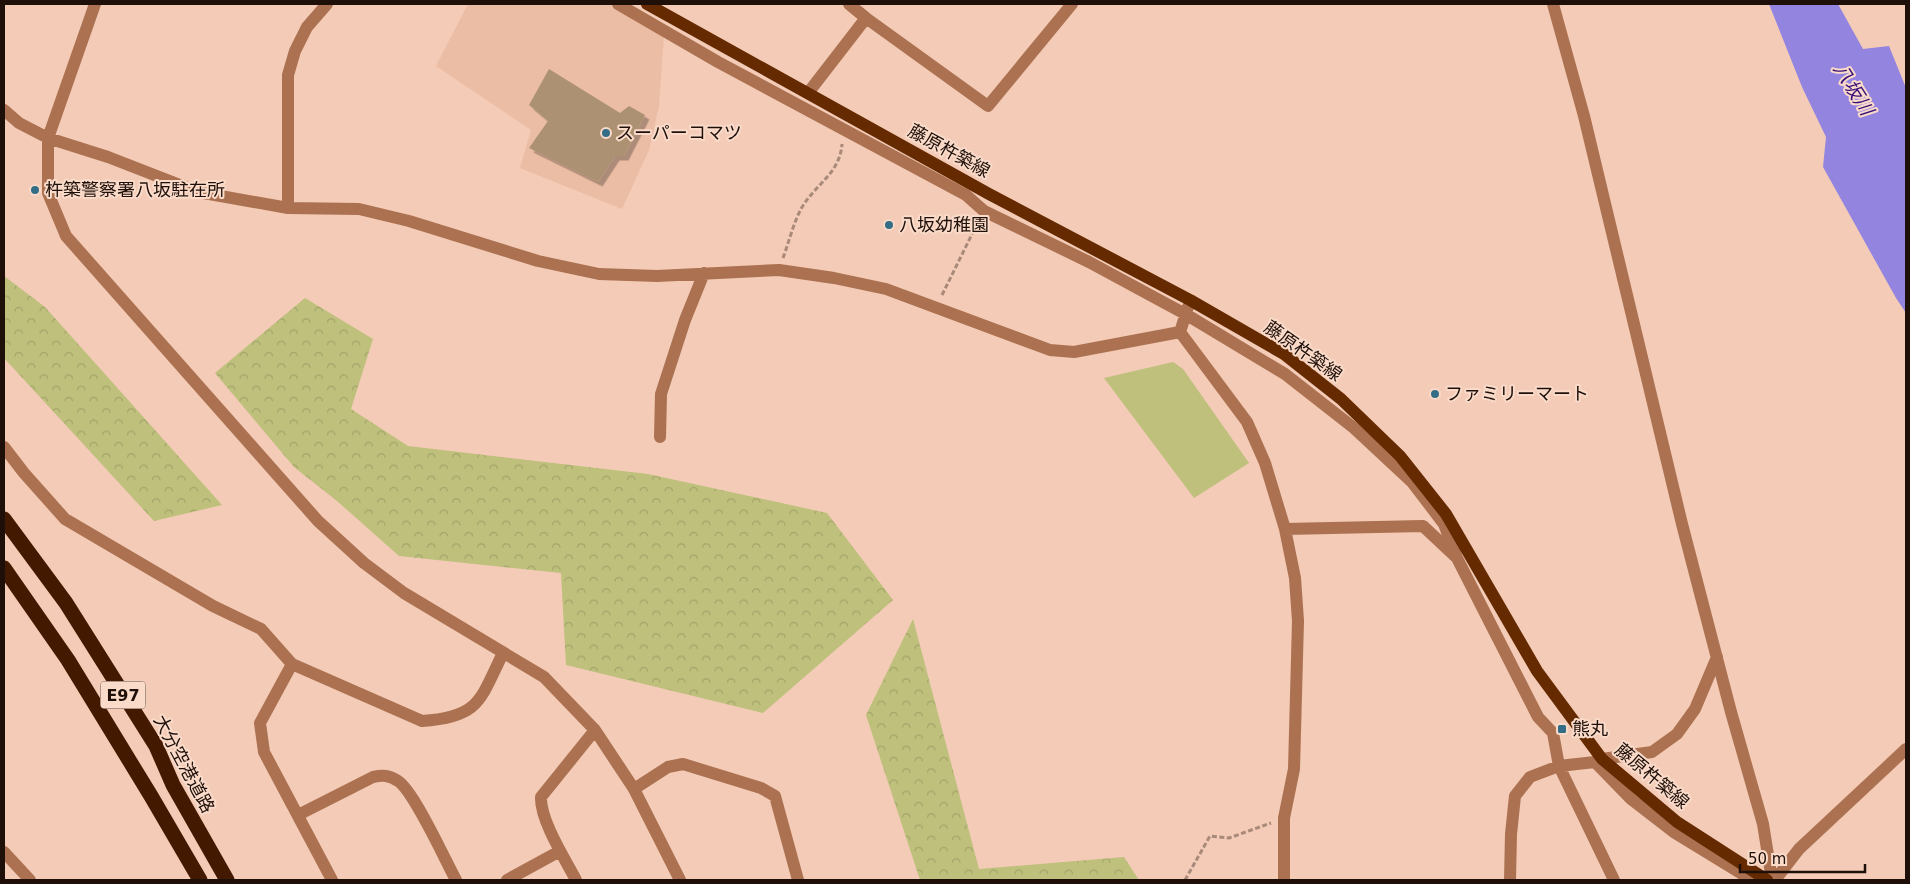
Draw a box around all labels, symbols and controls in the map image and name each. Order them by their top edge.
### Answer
water label: 八坂川 [1830,59,1879,121]
street label: 藤原杵築線 [905,120,994,182]
place label: スーパーコマツ [616,122,742,143]
marker: スーパーコマツ [600,127,612,139]
place label: 杵築警察署八坂駐在所 [45,179,225,200]
marker: 杵築警察署八坂駐在所 [29,184,41,196]
place label: 八坂幼稚園 [899,214,989,235]
marker: 八坂幼稚園 [883,219,895,231]
street label: 藤原杵築線 [1260,316,1346,385]
place label: ファミリーマート [1445,383,1589,404]
marker: ファミリーマート [1429,388,1441,400]
road number: E97 [100,682,146,708]
street label: 大分空港道路 [150,711,219,816]
place label: 熊丸 [1572,718,1608,739]
marker: 熊丸 [1556,723,1568,735]
street label: 藤原杵築線 [1611,739,1694,813]
scale bar [1740,842,1865,874]
text: 50 m [1748,850,1786,868]

